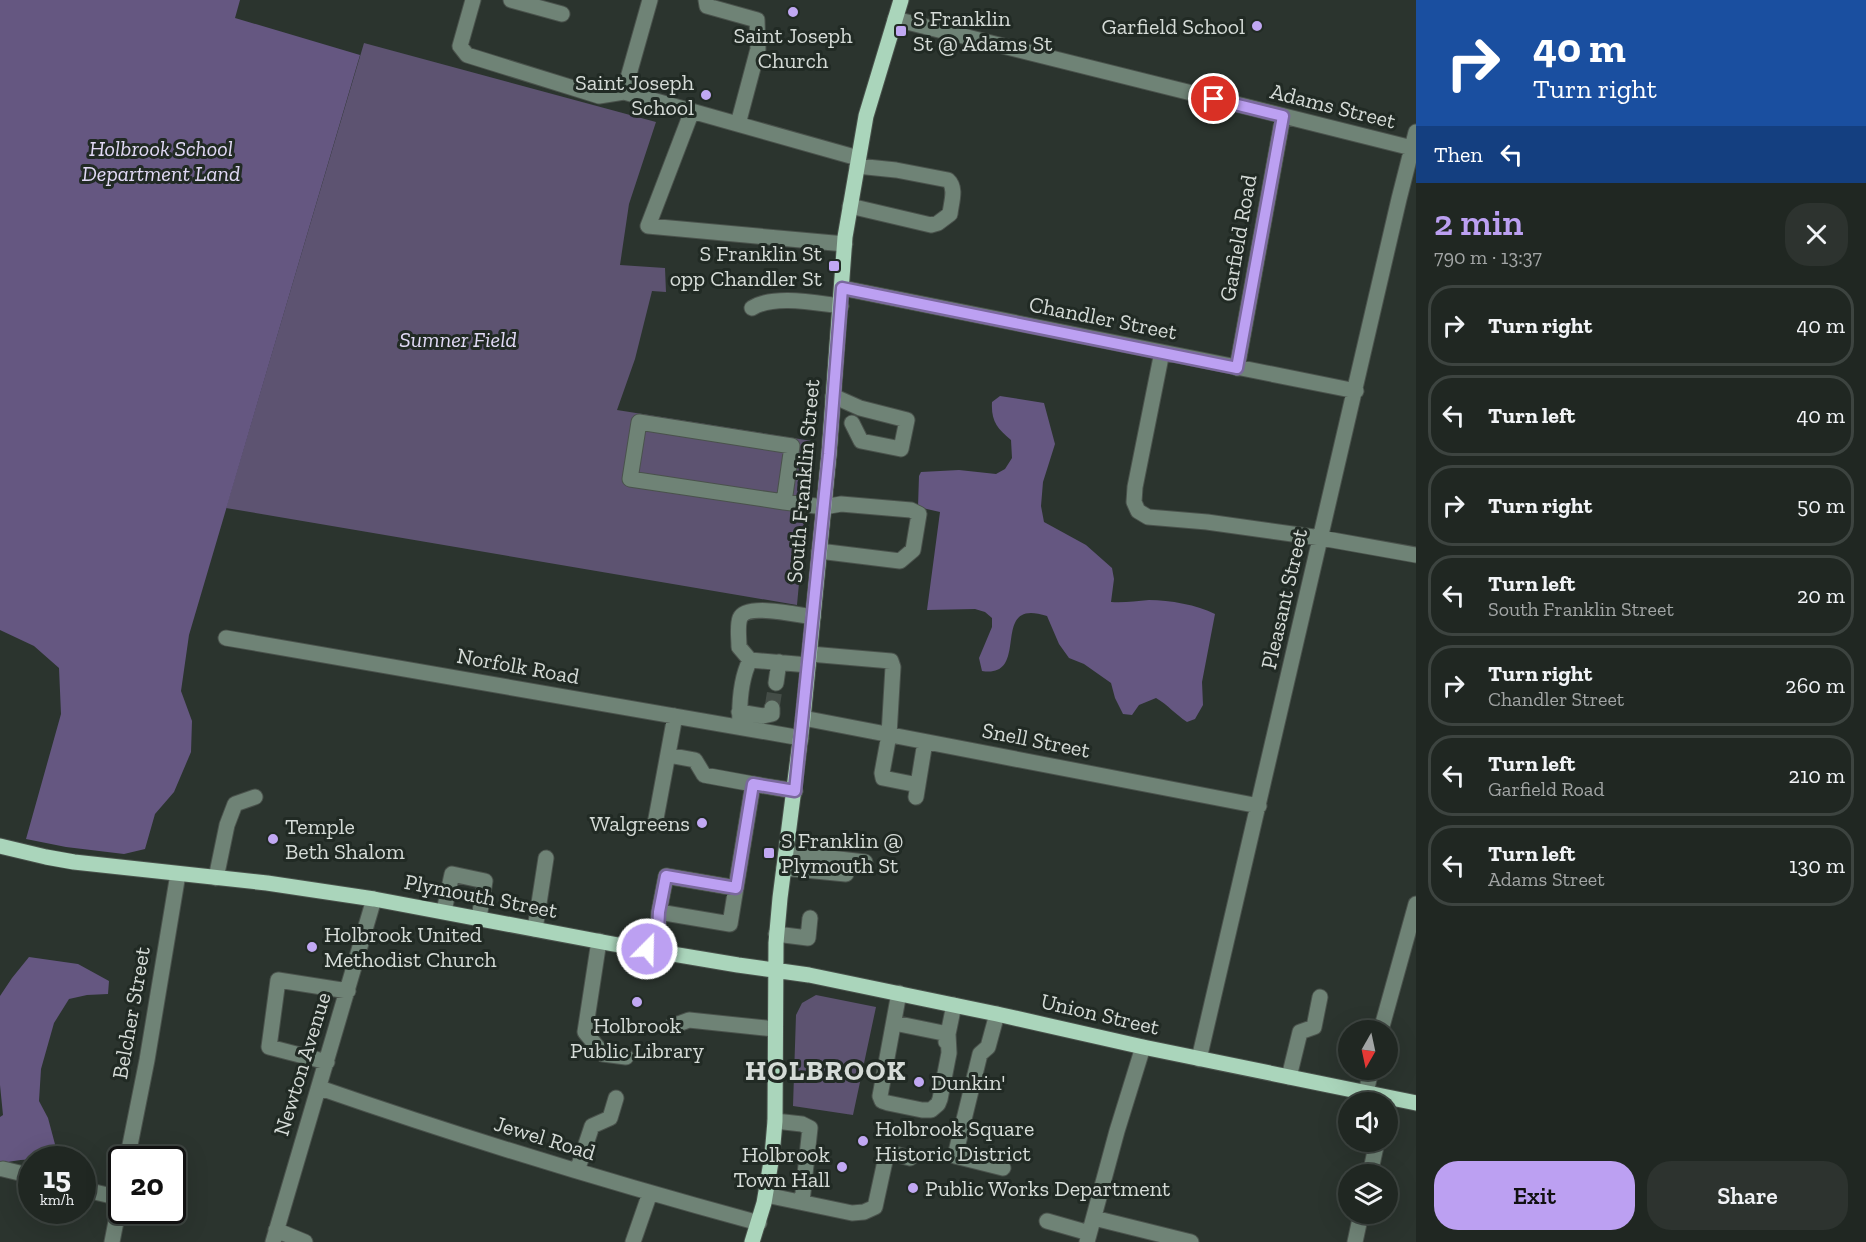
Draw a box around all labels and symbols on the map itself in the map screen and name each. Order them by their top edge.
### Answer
marker: Saint Joseph Church [786,5,800,19]
place label: S Franklin St @ Adams St [913,5,1053,57]
place label: Garfield School [1102,13,1245,40]
marker: Garfield School [1250,19,1264,33]
place label: Saint Joseph Church [733,22,853,74]
marker: S Franklin St @ Adams St [894,24,908,38]
place label: Saint Joseph School [575,69,695,121]
pin [1188,73,1239,124]
street label: Adams Street [1267,77,1399,135]
marker: Saint Joseph School [699,88,713,102]
park label: Holbrook School Department Land [82,135,240,187]
street label: Garfield Road [1214,173,1262,303]
place label: S Franklin St opp Chandler St [670,240,823,292]
marker: S Franklin St opp Chandler St [827,259,841,273]
street label: Chandler Street [1027,290,1180,346]
park label: Sumner Field [399,326,517,353]
street label: South Franklin Street [781,377,825,584]
street label: Pleasant Street [1255,525,1313,672]
street label: Norfolk Road [455,642,581,690]
street label: Snell Street [980,716,1093,764]
place label: Walgreens [590,810,690,837]
place label: Temple Beth Shalom [285,813,405,865]
marker: Walgreens [695,816,709,830]
place label: S Franklin @ Plymouth St [781,827,903,879]
marker: Temple Beth Shalom [266,832,280,846]
marker: S Franklin @ Plymouth St [762,846,776,860]
street label: Plymouth Street [402,868,561,924]
position arrow [615,917,679,981]
place label: Holbrook United Methodist Church [324,921,497,973]
marker: Holbrook United Methodist Church [305,940,319,954]
street label: Belcher Street [106,944,156,1081]
street label: Union Street [1038,987,1163,1041]
street label: Newton Avenue [267,989,337,1139]
marker: Holbrook Public Library [630,995,644,1009]
place label: Holbrook Public Library [570,1012,705,1064]
north arrow [1338,1020,1398,1080]
district label: HOLBROOK [745,1054,907,1087]
place label: Dunkin' [931,1069,1006,1096]
marker: Dunkin' [912,1075,926,1089]
street label: Jewel Road [491,1110,599,1166]
place label: Holbrook Square Historic District [875,1115,1034,1167]
marker: Holbrook Square Historic District [856,1134,870,1148]
place label: Holbrook Town Hall [734,1141,831,1193]
speed limit sign: 20 [108,1146,186,1224]
marker: Holbrook Town Hall [835,1160,849,1174]
place label: Public Works Department [925,1175,1171,1202]
marker: Public Works Department [906,1181,920,1195]

